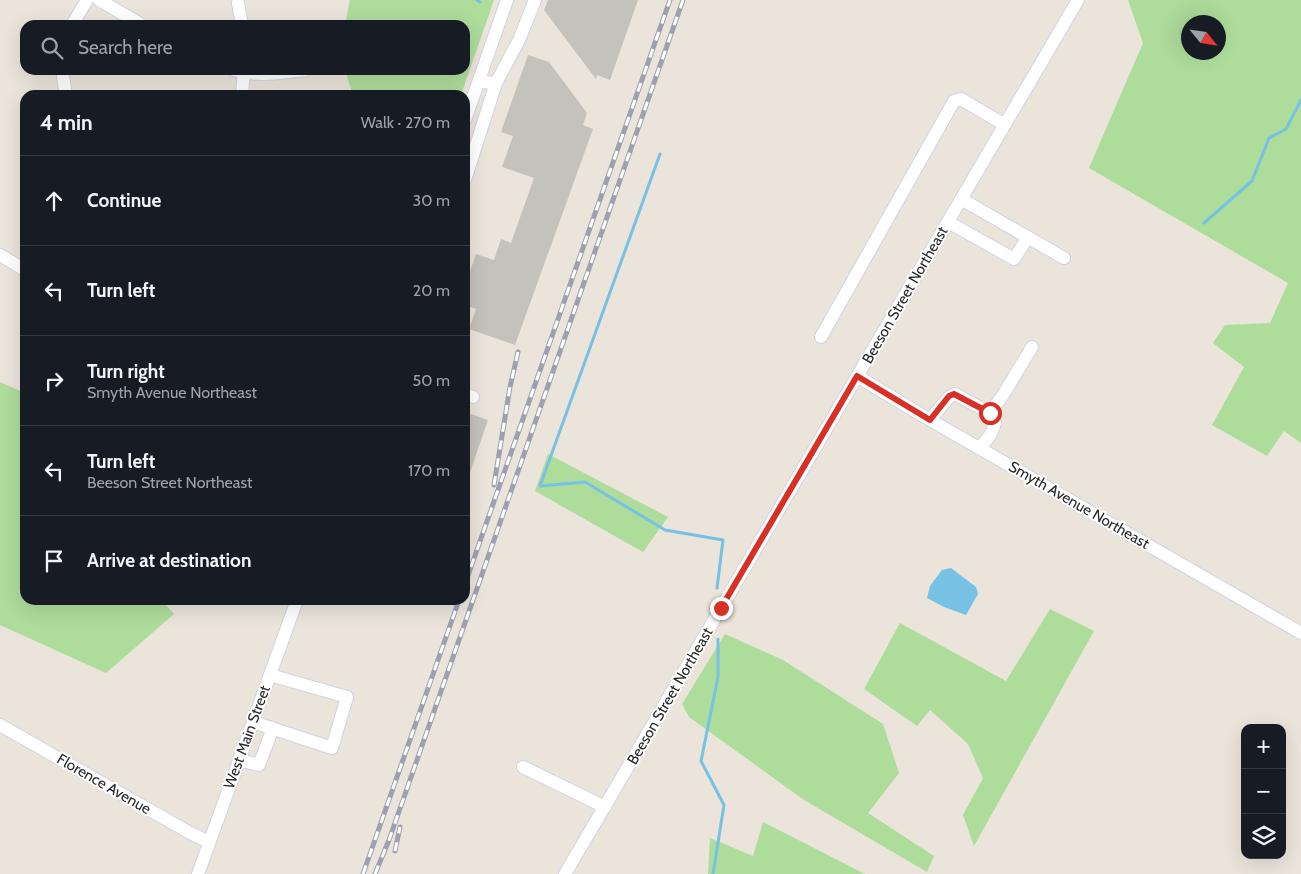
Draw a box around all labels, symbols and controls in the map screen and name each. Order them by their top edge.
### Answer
north arrow [1181,15,1226,60]
search box [20,20,470,75]
icon: search [38,34,66,62]
text: Search here [78,36,172,59]
text: 4 min [40,110,93,135]
text: Walk · 270 m [361,113,450,132]
icon: ahead [40,187,68,215]
text: Continue [87,189,161,212]
text: 30 m [413,191,450,210]
street label: Beeson Street Northeast [858,223,952,367]
icon: left [40,277,68,305]
text: Turn left [87,279,155,302]
text: 20 m [413,281,450,300]
text: Turn right [87,360,165,383]
icon: right [40,367,68,395]
text: 50 m [413,371,450,390]
text: Smyth Avenue Northeast [87,383,257,402]
route start [979,402,1002,425]
text: Turn left [87,450,155,473]
icon: left [40,457,68,485]
street label: Smyth Avenue Northeast [1005,457,1153,553]
text: 170 m [408,461,450,480]
text: Beeson Street Northeast [87,473,252,492]
icon: arrive [40,547,68,575]
text: Arrive at destination [87,549,251,572]
route end [710,597,733,620]
street label: Beeson Street Northeast [623,624,717,768]
street label: West Main Street [220,683,274,791]
map controls [1241,724,1286,859]
button: + [1241,724,1286,769]
street label: Florence Avenue [54,750,154,818]
button: − [1241,769,1286,814]
button: layers [1241,814,1286,859]

